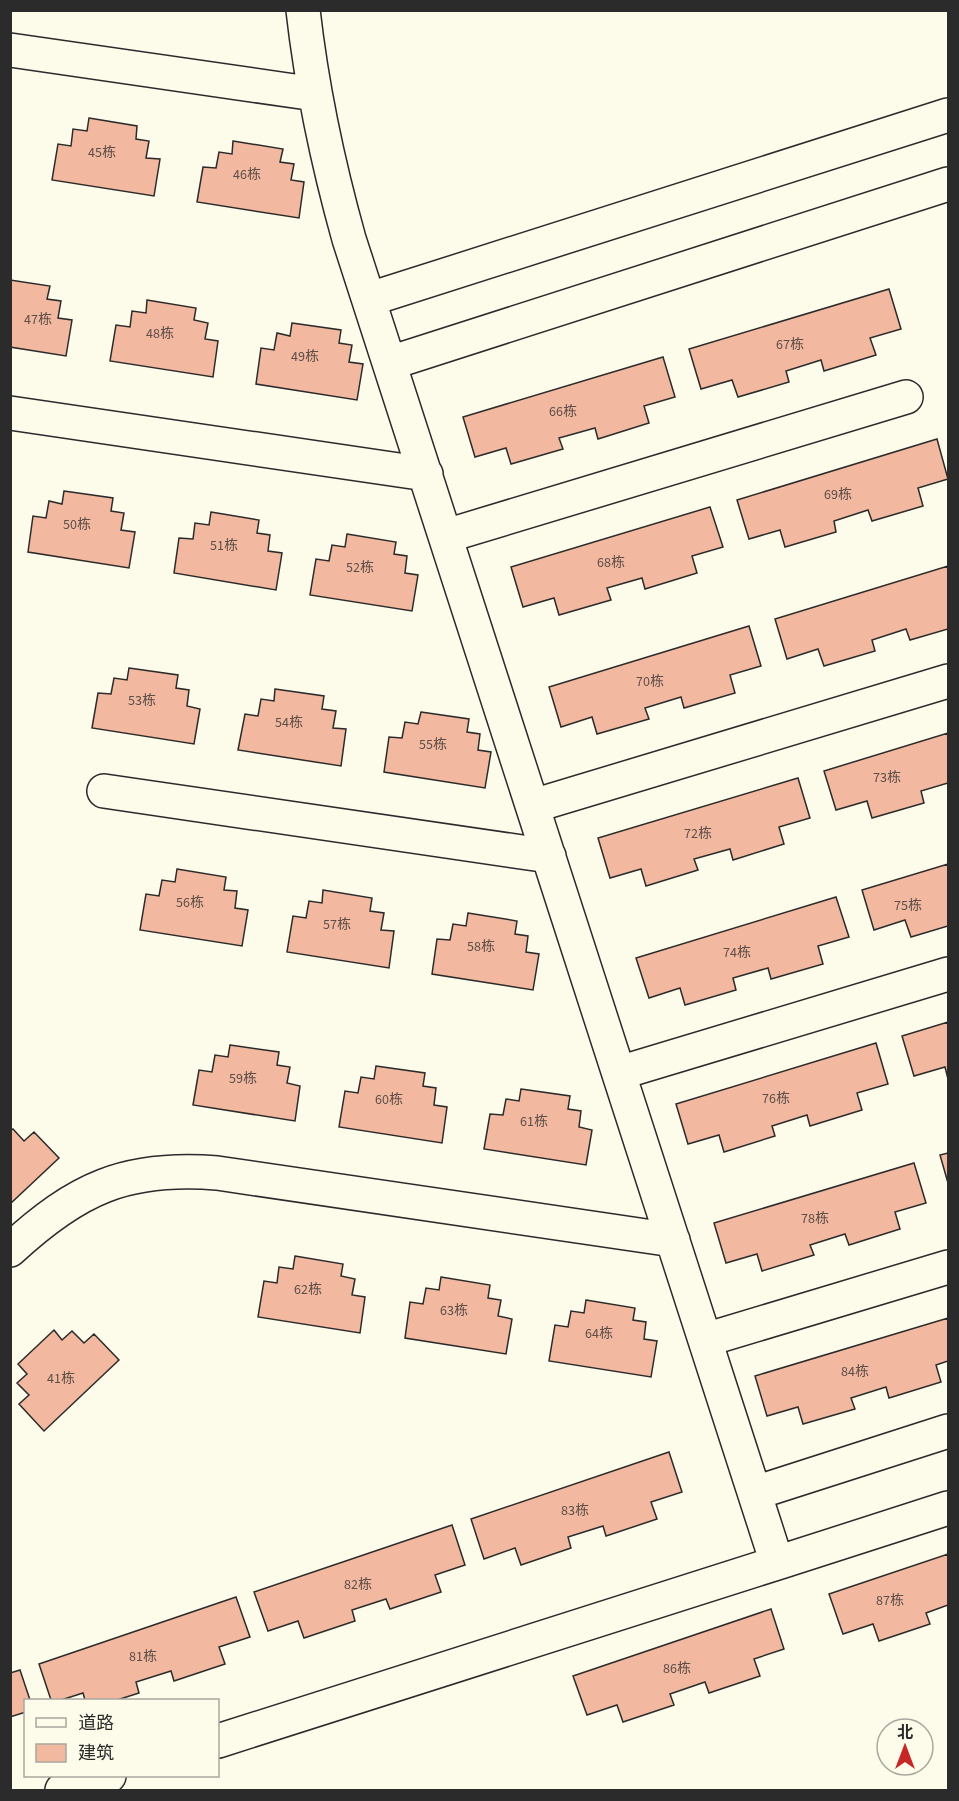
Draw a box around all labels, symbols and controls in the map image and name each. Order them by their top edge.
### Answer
house number: 45栋 [88,143,116,163]
house number: 46栋 [233,165,261,185]
house number: 47栋 [24,310,52,330]
house number: 48栋 [146,324,174,344]
house number: 67栋 [776,335,804,355]
house number: 49栋 [291,347,319,367]
house number: 66栋 [549,402,577,422]
house number: 69栋 [824,485,852,505]
house number: 50栋 [63,515,91,535]
house number: 51栋 [210,536,238,556]
house number: 68栋 [597,553,625,573]
house number: 52栋 [346,558,374,578]
house number: 70栋 [636,672,664,692]
house number: 53栋 [128,691,156,711]
house number: 54栋 [275,713,303,733]
house number: 55栋 [419,735,447,755]
house number: 73栋 [873,768,901,788]
house number: 72栋 [684,824,712,844]
house number: 56栋 [176,893,204,913]
house number: 75栋 [894,896,922,916]
house number: 57栋 [323,915,351,935]
house number: 58栋 [467,937,495,957]
house number: 74栋 [723,943,751,963]
house number: 59栋 [229,1069,257,1089]
house number: 76栋 [762,1089,790,1109]
house number: 60栋 [375,1090,403,1110]
house number: 61栋 [520,1112,548,1132]
house number: 78栋 [801,1209,829,1229]
house number: 62栋 [294,1280,322,1300]
house number: 63栋 [440,1301,468,1321]
house number: 64栋 [585,1324,613,1344]
house number: 84栋 [841,1362,869,1382]
house number: 41栋 [47,1369,75,1389]
house number: 83栋 [561,1501,589,1521]
house number: 82栋 [344,1575,372,1595]
house number: 87栋 [876,1591,904,1611]
house number: 81栋 [129,1647,157,1667]
house number: 86栋 [663,1659,691,1679]
legend [24,1699,219,1777]
text: 道路 [78,1711,114,1736]
north arrow [875,1717,935,1777]
text: 北 [897,1722,913,1744]
text: 建筑 [78,1741,114,1766]

